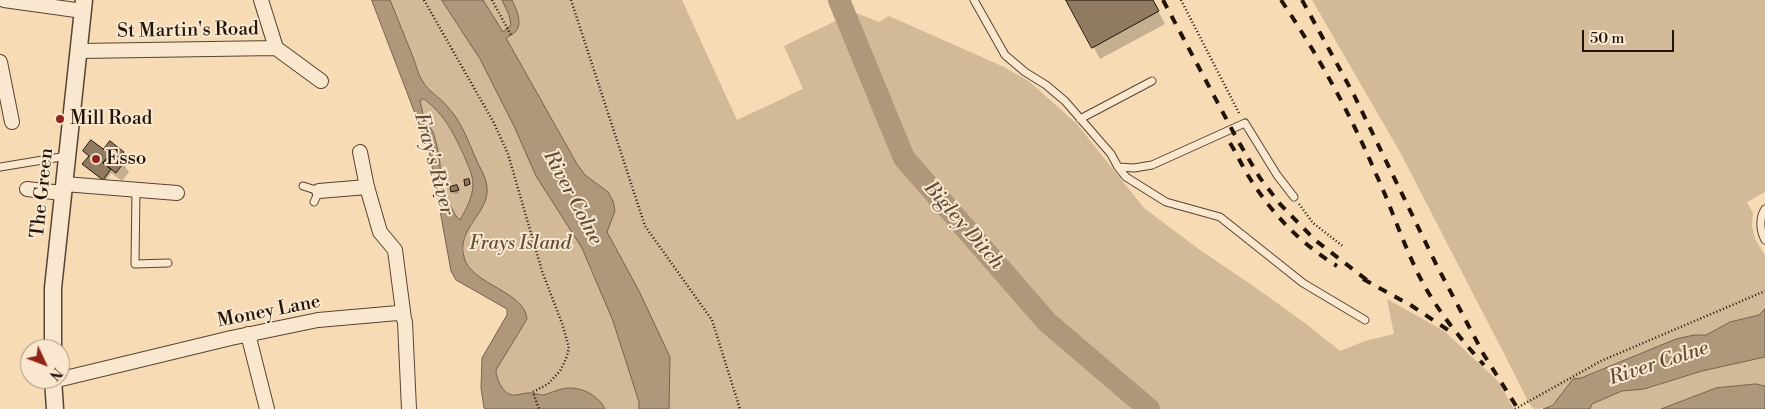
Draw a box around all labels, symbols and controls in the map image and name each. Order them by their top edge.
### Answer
street label: St Martin's Road [117,18,259,44]
scale bar [1585,20,1678,52]
text: 50 m [1590,29,1624,48]
place label: Mill Road [70,108,152,130]
water label: Fray's River [408,110,458,218]
marker: Mill Road [54,113,66,125]
street label: The Green [27,147,59,239]
water label: River Colne [537,147,607,249]
place label: Esso [106,148,146,170]
marker: Esso [90,153,102,165]
water label: Bigley Ditch [918,177,1008,275]
park label: Frays Island [469,233,571,255]
street label: Money Lane [215,291,323,333]
water label: River Colne [1606,337,1712,391]
north arrow [20,339,70,389]
text: N [45,363,66,384]

